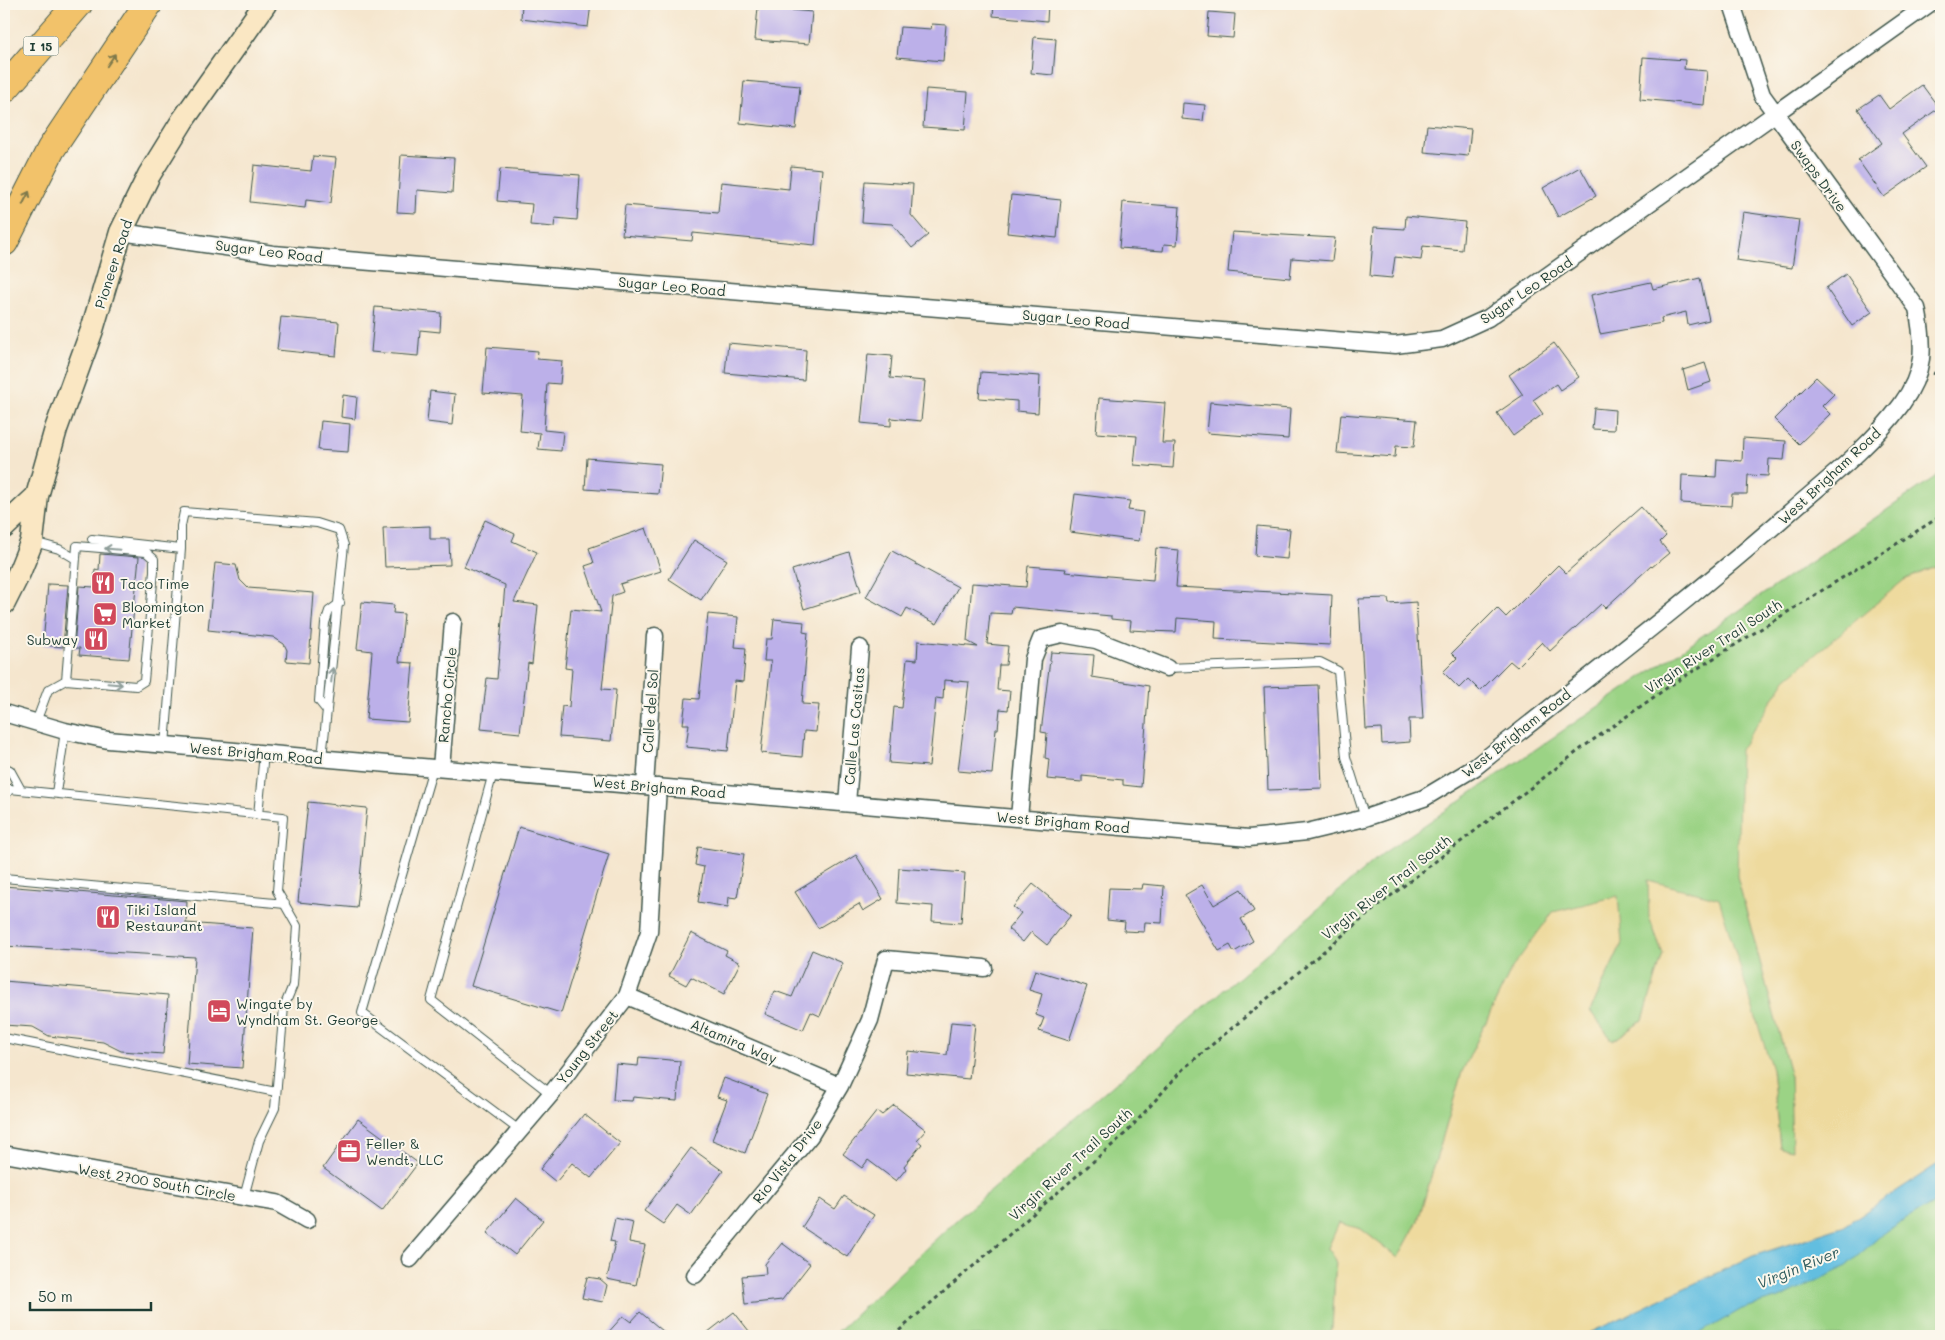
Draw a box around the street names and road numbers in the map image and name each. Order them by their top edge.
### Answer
road number: I 15 [23,36,58,56]
street label: Swaps Drive [1787,136,1851,216]
street label: Pioneer Road [90,217,136,311]
street label: Sugar Leo Road [214,235,324,267]
street label: Sugar Leo Road [1476,252,1576,328]
street label: Sugar Leo Road [618,272,727,300]
street label: Sugar Leo Road [1022,305,1131,333]
street label: West Brigham Road [1774,423,1884,529]
street label: Virgin River Trail South [1641,595,1785,697]
street label: Rancho Circle [433,646,461,744]
street label: Calle Las Casitas [839,667,869,785]
street label: Calle del Sol [638,668,662,754]
street label: West Brigham Road [1457,684,1575,782]
street label: West Brigham Road [189,738,324,768]
street label: West Brigham Road [592,772,727,802]
street label: West Brigham Road [996,807,1131,837]
street label: Virgin River Trail South [1317,830,1455,944]
street label: Young Street [552,1006,622,1088]
street label: Altamira Way [688,1014,780,1068]
street label: Virgin River Trail South [1004,1104,1136,1224]
street label: Rio Vista Drive [748,1115,826,1207]
street label: West 2700 South Circle [77,1159,237,1205]

